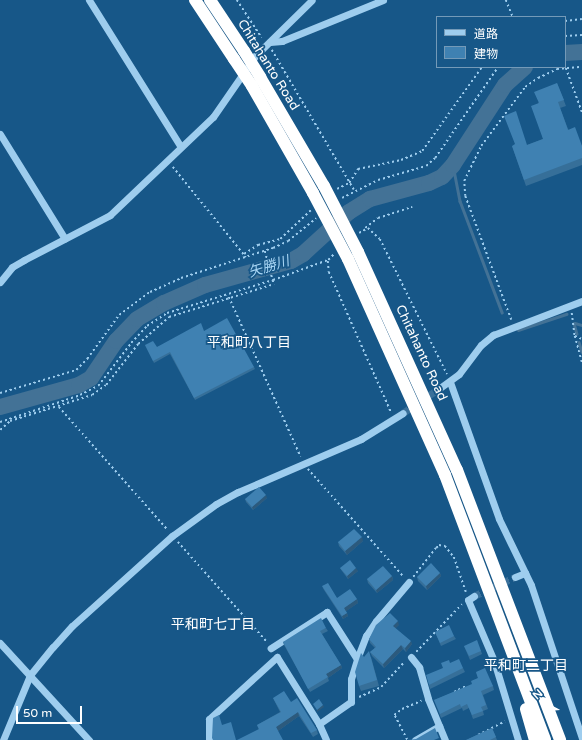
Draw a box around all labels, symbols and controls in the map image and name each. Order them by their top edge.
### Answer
legend [436,16,566,68]
street label: Chitahanto Road [234,17,302,113]
text: 道路 [474,27,498,41]
text: 建物 [474,47,498,61]
water label: 矢勝川 [246,253,292,281]
street label: Chitahanto Road [392,302,450,404]
district label: 平和町八丁目 [207,335,291,351]
district label: 平和町七丁目 [171,617,255,633]
district label: 平和町二丁目 [484,658,568,674]
north arrow [526,684,566,724]
text: N [530,687,545,702]
scale bar [18,698,84,724]
text: 50 m [23,706,52,720]

